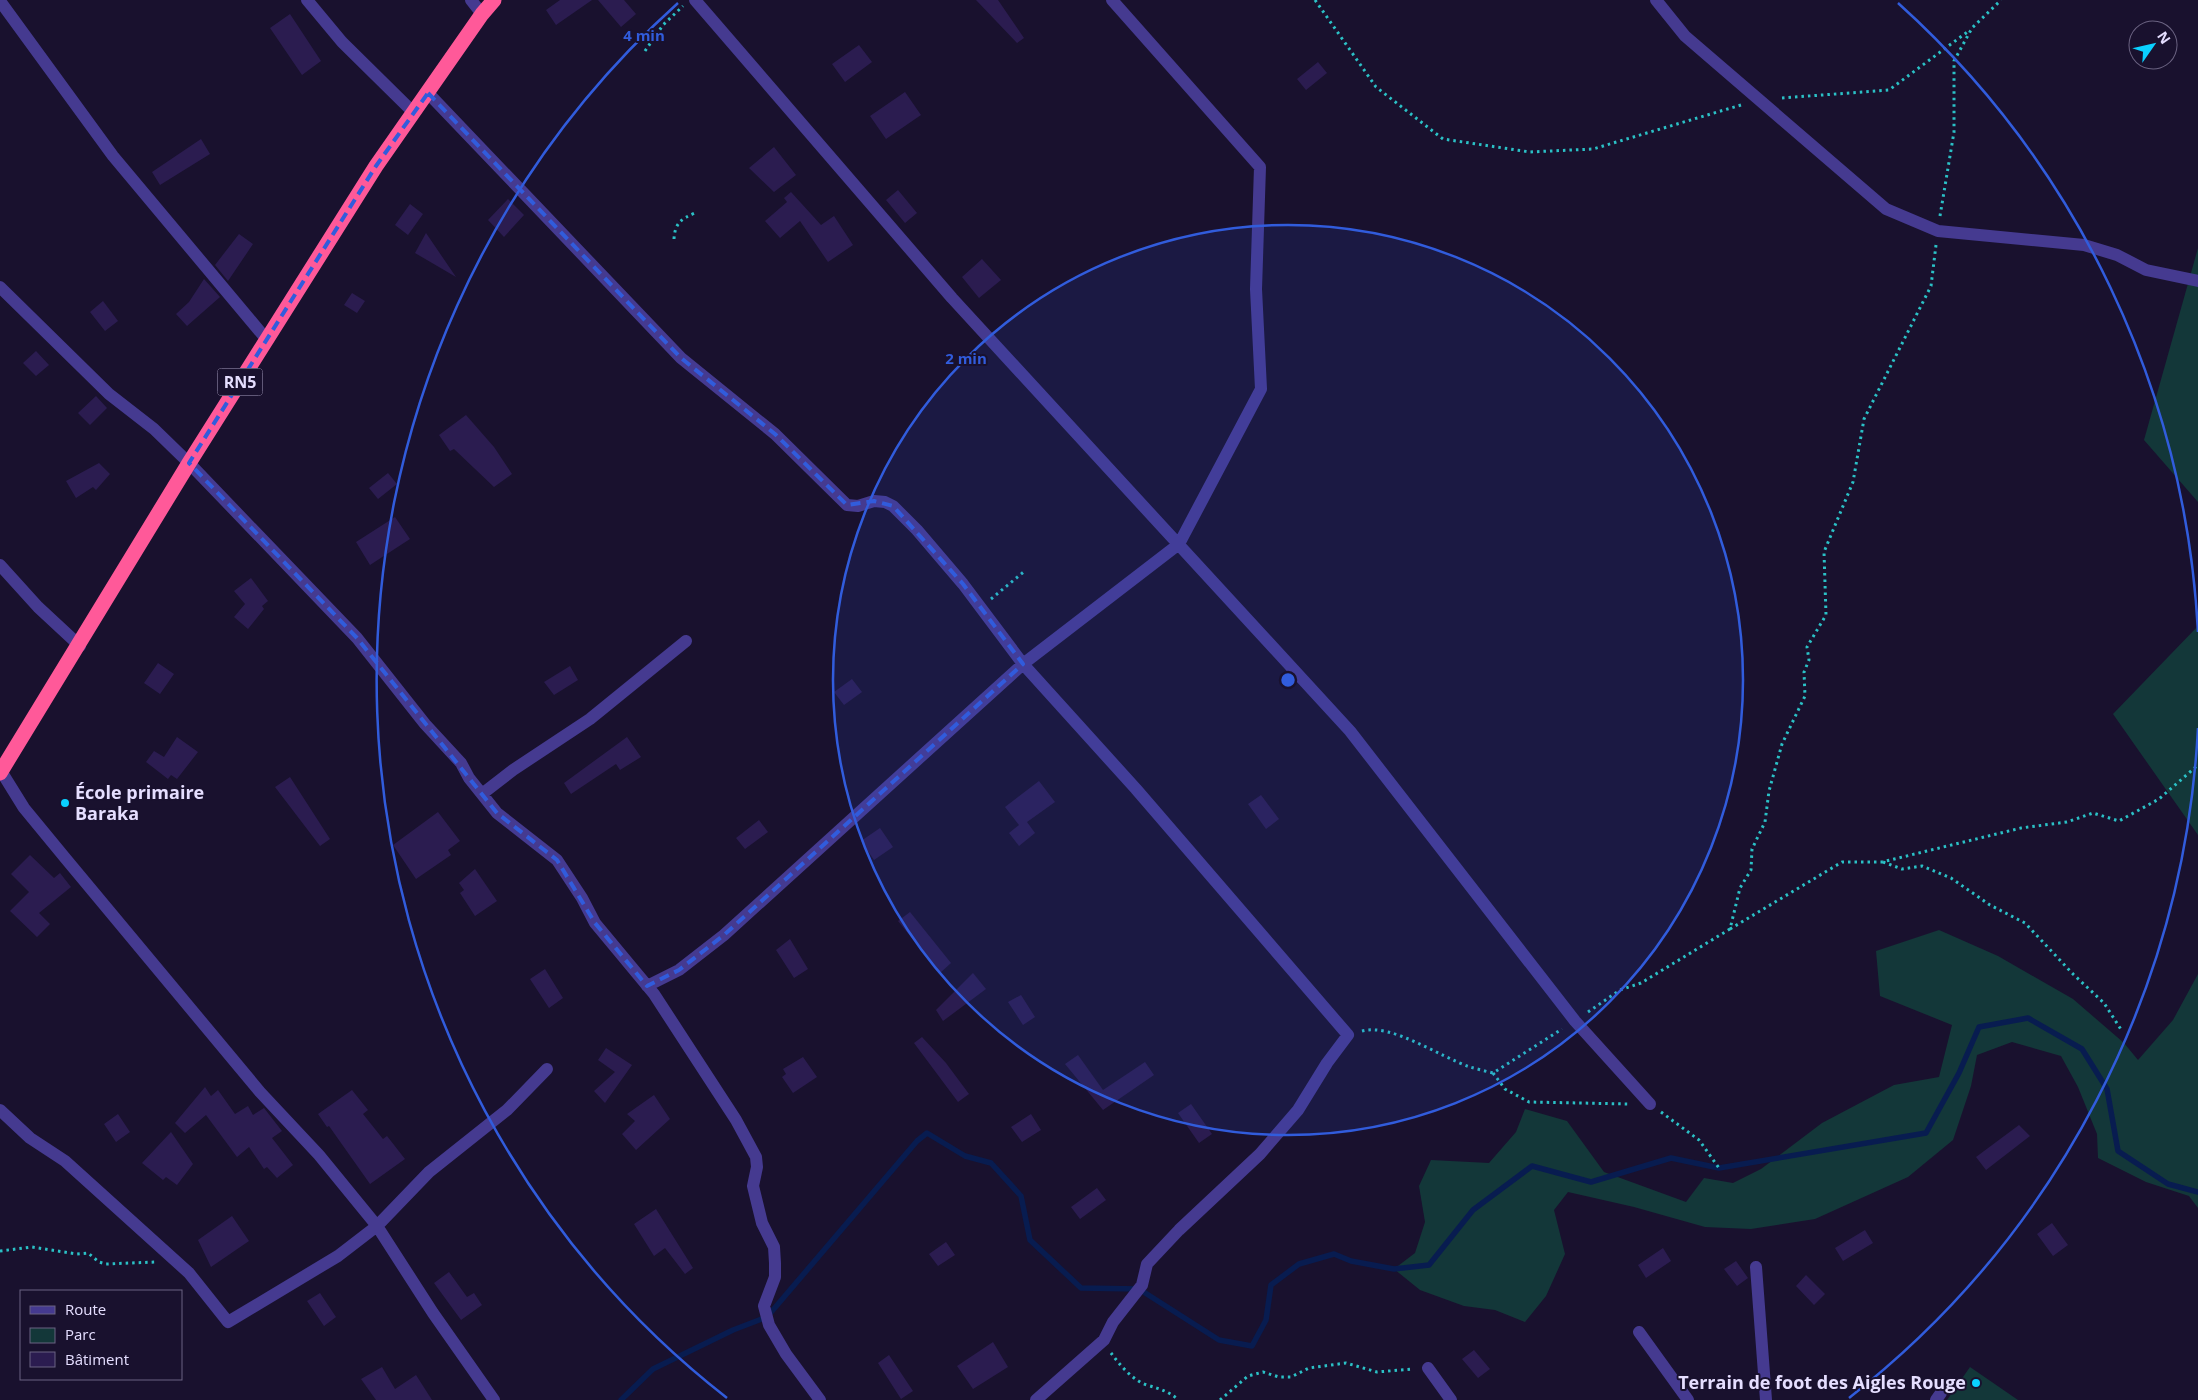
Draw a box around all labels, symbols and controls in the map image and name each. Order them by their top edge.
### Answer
north arrow [2128,20,2178,70]
text: 4 min [623,25,665,45]
text: N [2153,27,2175,47]
text: 2 min [945,348,987,368]
road number: RN5 [218,368,262,396]
centre of rings [1279,671,1297,689]
place label: École primaire Baraka [75,780,204,825]
marker: École primaire Baraka [59,797,71,809]
legend [20,1290,182,1380]
text: Route [65,1299,106,1319]
text: Parc [65,1324,96,1344]
text: Bâtiment [65,1349,129,1369]
place label: Terrain de foot des Aigles Rouge [1678,1370,1966,1394]
marker: Terrain de foot des Aigles Rouge [1970,1377,1982,1389]

